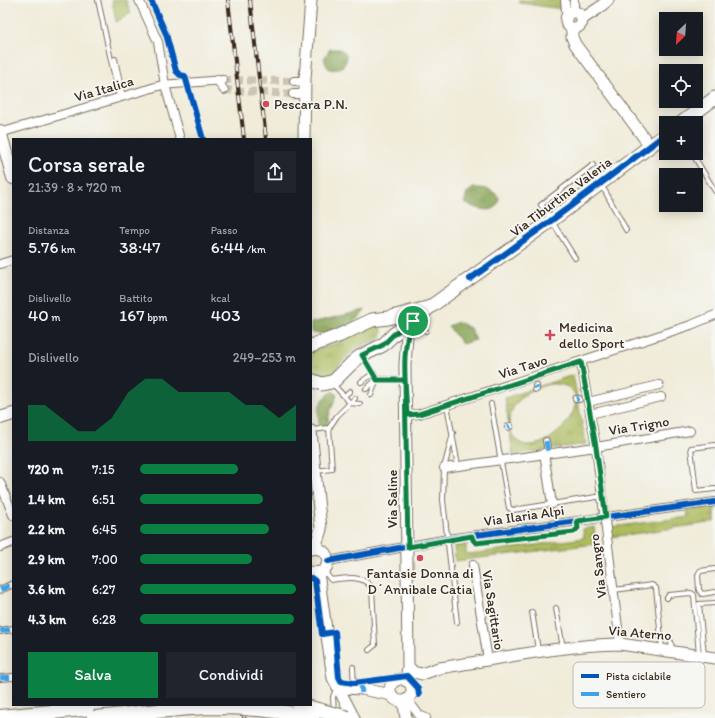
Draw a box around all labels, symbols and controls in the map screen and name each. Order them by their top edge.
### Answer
north arrow [659,12,703,56]
map controls [659,12,703,212]
button: locate [659,64,703,108]
street label: Via Italica [73,72,136,106]
place label: Pescara P.N. [274,96,348,113]
marker: Pescara P.N. [261,99,271,109]
button: + [659,116,703,160]
text: Corsa serale [28,151,145,178]
button: share [254,151,296,193]
street label: Via Tiburtina Valeria [507,153,616,241]
button: − [659,168,703,212]
text: 21:39 · 8 × 720 m [28,180,121,195]
text: Distanza [28,224,70,237]
text: Tempo [119,224,150,237]
text: Passo [211,224,238,237]
text: 5.76 [28,237,59,257]
text: 38:47 [119,237,161,257]
text: 6:44 [211,237,244,257]
text: km [59,243,76,256]
text: /km [244,243,266,256]
text: Dislivello [28,292,71,305]
text: Battito [119,292,153,305]
text: kcal [211,292,230,305]
pin [396,304,430,338]
text: 40 [28,305,49,325]
text: 167 [119,305,145,325]
text: 403 [211,305,241,325]
icon: arrive [402,310,424,332]
text: m [49,311,60,324]
text: bpm [145,311,168,324]
place label: Medicina dello Sport [559,319,624,352]
marker: Medicina dello Sport [544,329,556,341]
text: Dislivello [28,350,79,365]
text: 249–253 m [233,350,296,365]
street label: Via Tavo [496,351,550,383]
street label: Via Trigno [608,413,670,439]
text: 720 m [28,462,63,477]
text: 7:15 [92,462,115,477]
street label: Via Saline [384,469,401,528]
text: 1.4 km [28,492,65,507]
text: 6:51 [92,492,115,507]
street label: Via Ilaria Alpi [483,502,565,530]
text: 2.2 km [28,522,65,537]
text: 6:45 [92,522,117,537]
street label: Via Sangro [586,533,610,599]
text: 2.9 km [28,552,65,567]
text: 7:00 [92,552,118,567]
marker: Fantasie Donna di D´Annibale Catia [415,553,425,563]
place label: Fantasie Donna di D´Annibale Catia [366,565,474,598]
street label: Via Sagittario [478,569,508,651]
text: 3.6 km [28,582,65,597]
text: 6:27 [92,582,115,597]
text: 4.3 km [28,612,66,627]
text: 6:28 [92,612,116,627]
street label: Via Aterno [608,622,672,644]
button: Salva [28,652,158,698]
button: Condividi [166,652,296,698]
legend [573,662,705,708]
text: Pista ciclabile [606,670,671,683]
text: Sentiero [606,688,646,701]

